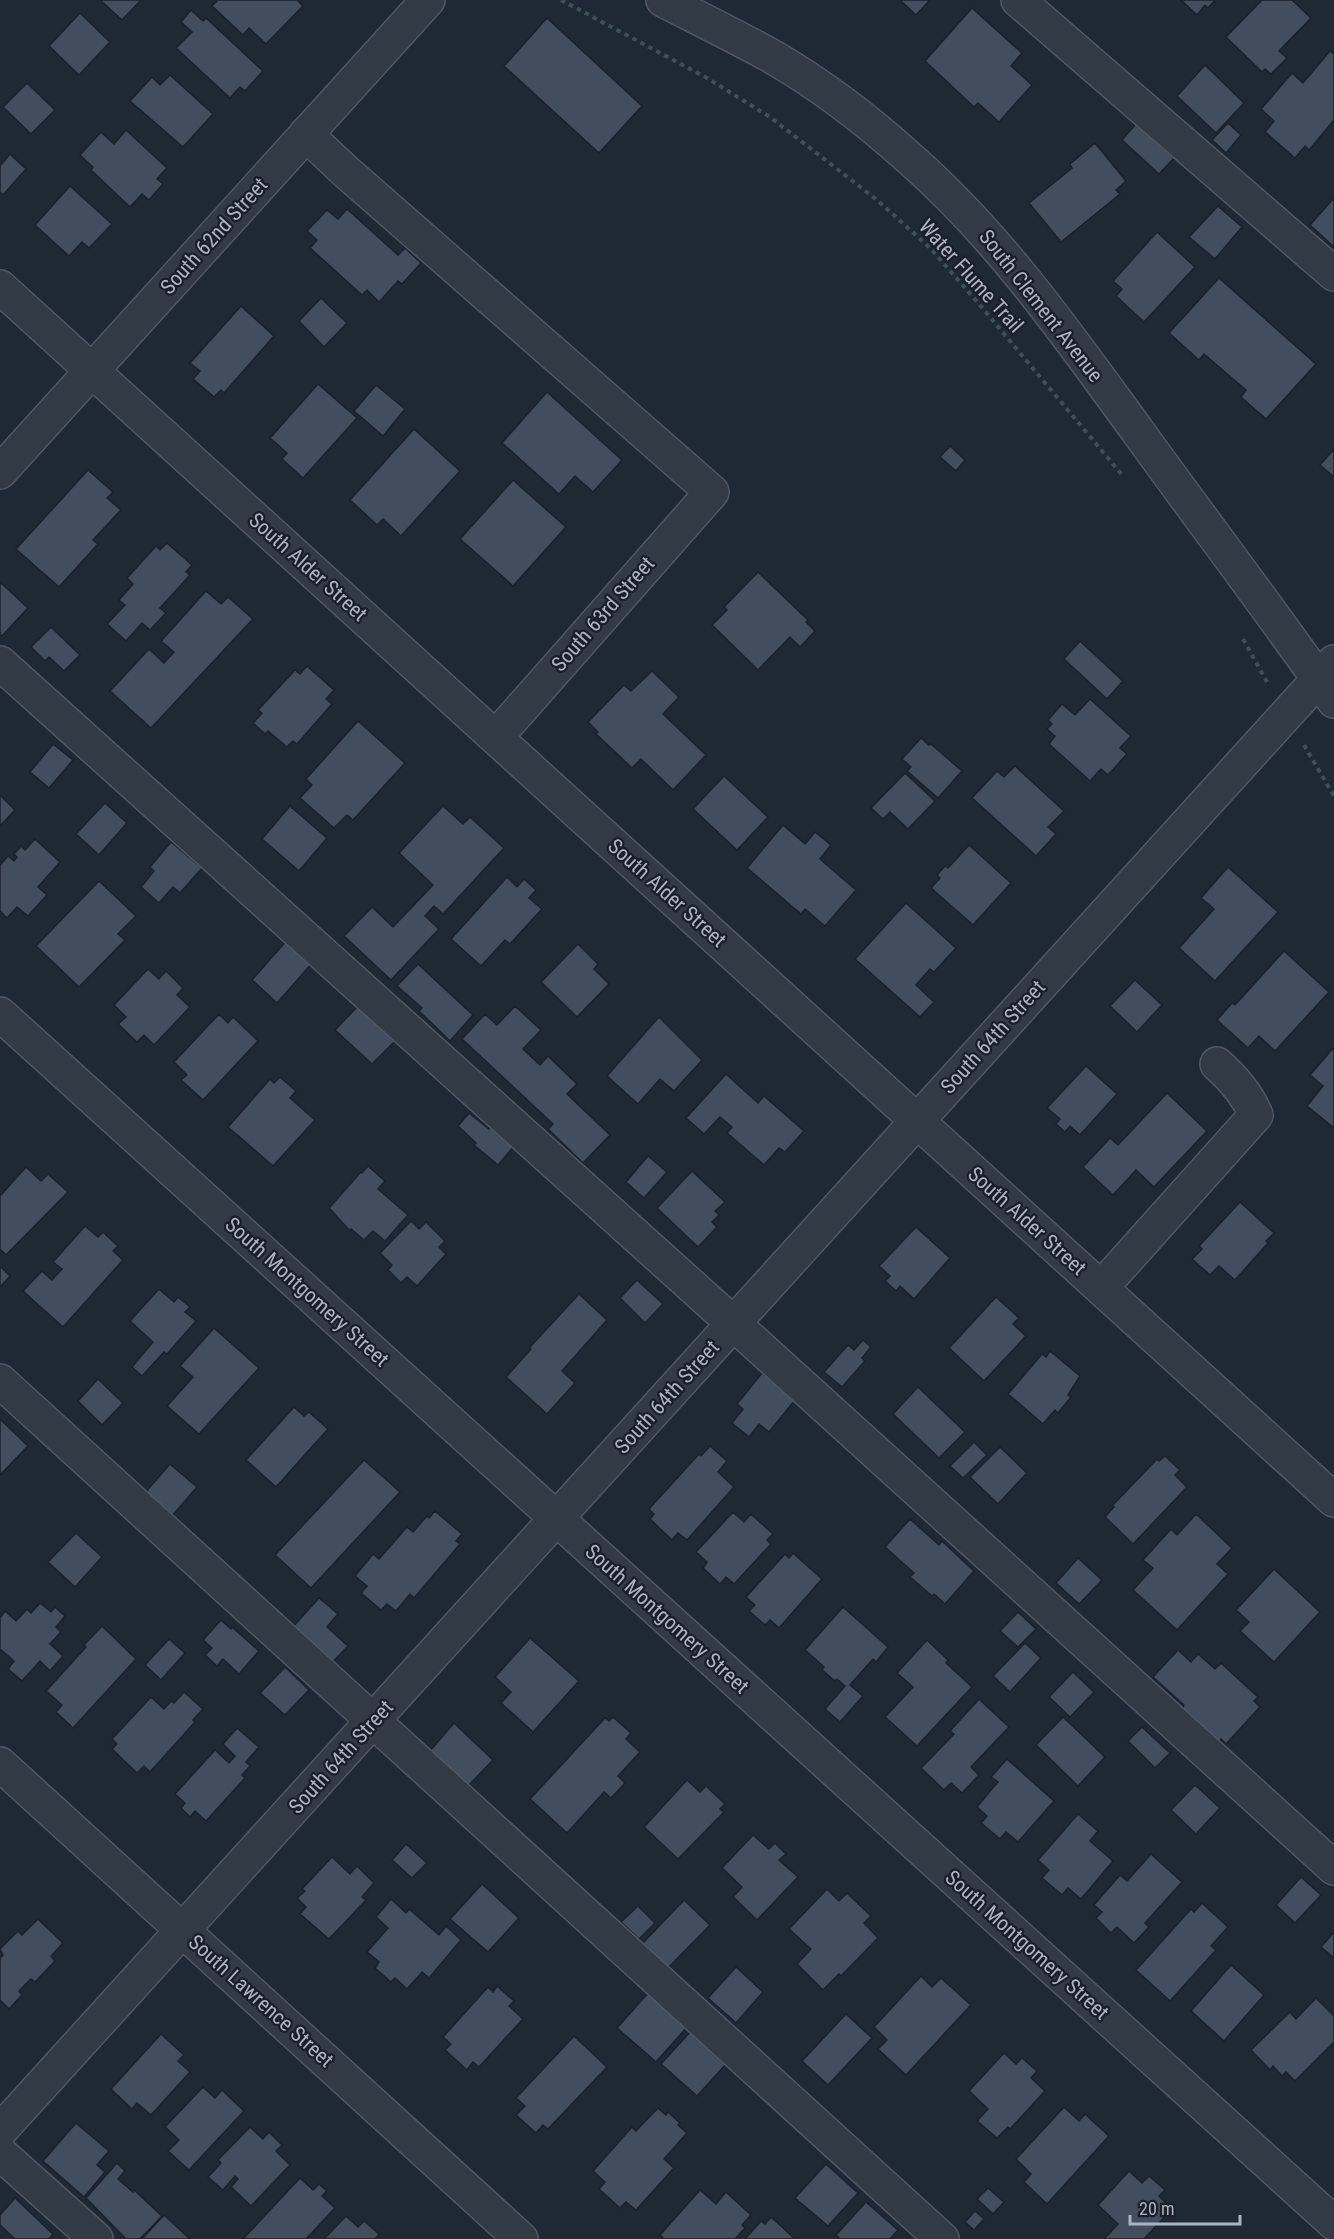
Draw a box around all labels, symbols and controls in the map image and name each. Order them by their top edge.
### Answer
street label: South 62nd Street [156,173,272,299]
street label: Water Flume Trail [914,214,1028,338]
street label: South Clement Avenue [974,225,1108,387]
street label: South Alder Street [244,508,372,626]
street label: South 63rd Street [547,552,659,676]
street label: South Alder Street [603,834,731,952]
street label: South 64th Street [936,976,1050,1098]
street label: South Alder Street [963,1162,1091,1280]
street label: South Montgomery Street [220,1212,394,1372]
street label: South 64th Street [610,1336,724,1458]
street label: South Montgomery Street [580,1539,754,1699]
street label: South 64th Street [284,1696,398,1818]
street label: South Montgomery Street [940,1865,1114,2025]
street label: South Lawrence Street [184,1930,338,2072]
scale bar [1130,2188,1240,2226]
text: 20 m [1139,2198,1174,2219]

